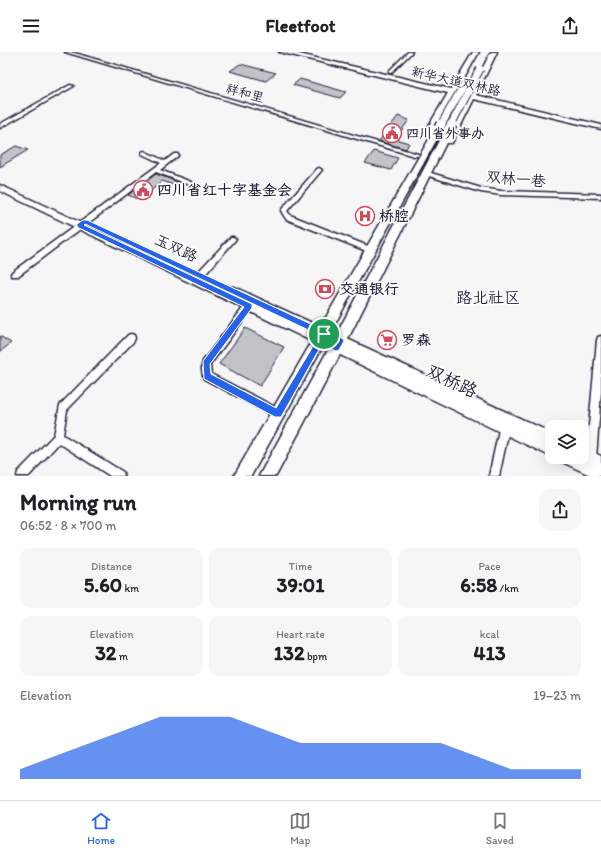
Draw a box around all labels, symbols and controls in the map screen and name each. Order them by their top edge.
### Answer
icon: menu [20,15,42,37]
text: Fleetfoot [265,15,336,37]
icon: share [559,15,581,37]
street label: 新华大道双林路 [410,63,502,99]
street label: 祥和里 [224,80,266,106]
public building icon: 四川省外事办 [381,122,403,144]
place label: 四川省外事办 [406,126,484,141]
street label: 双林一巷 [485,167,547,191]
public building icon: 四川省红十字基金会 [132,179,154,201]
place label: 四川省红十字基金会 [157,181,292,199]
hospital icon: 桥腔 [354,205,376,227]
place label: 桥腔 [379,207,409,225]
street label: 玉双路 [152,230,200,266]
bank icon: 交通银行 [314,278,336,300]
place label: 交通银行 [339,280,399,298]
district label: 路北社区 [456,288,520,307]
pin [307,317,341,351]
icon: arrive [313,323,335,345]
supermarket icon: 罗森 [376,329,398,351]
place label: 罗森 [401,331,431,349]
street label: 双桥路 [423,360,481,402]
map controls [545,420,589,464]
button: layers [545,420,589,464]
text: Morning run [20,489,136,516]
button: share [539,489,581,531]
text: 06:52 · 8 × 700 m [20,518,116,533]
text: Distance [91,560,132,573]
text: Time [289,560,312,573]
text: Pace [478,560,501,573]
text: 5.60 [84,573,122,597]
text: 39:01 [277,573,324,597]
text: 6:58 [460,573,497,597]
text: km [122,582,139,595]
text: /km [497,582,519,595]
text: Elevation [90,628,133,641]
text: Heart rate [276,628,325,641]
text: kcal [480,628,499,641]
text: 32 [95,641,116,665]
text: 132 [274,641,304,665]
text: 413 [473,641,506,665]
text: m [116,650,128,663]
text: bpm [304,650,327,663]
text: Elevation [20,688,72,703]
text: 19–23 m [533,688,581,703]
tab: Home [87,810,115,847]
tab: Map [289,810,311,847]
tab: Saved [486,810,514,847]

